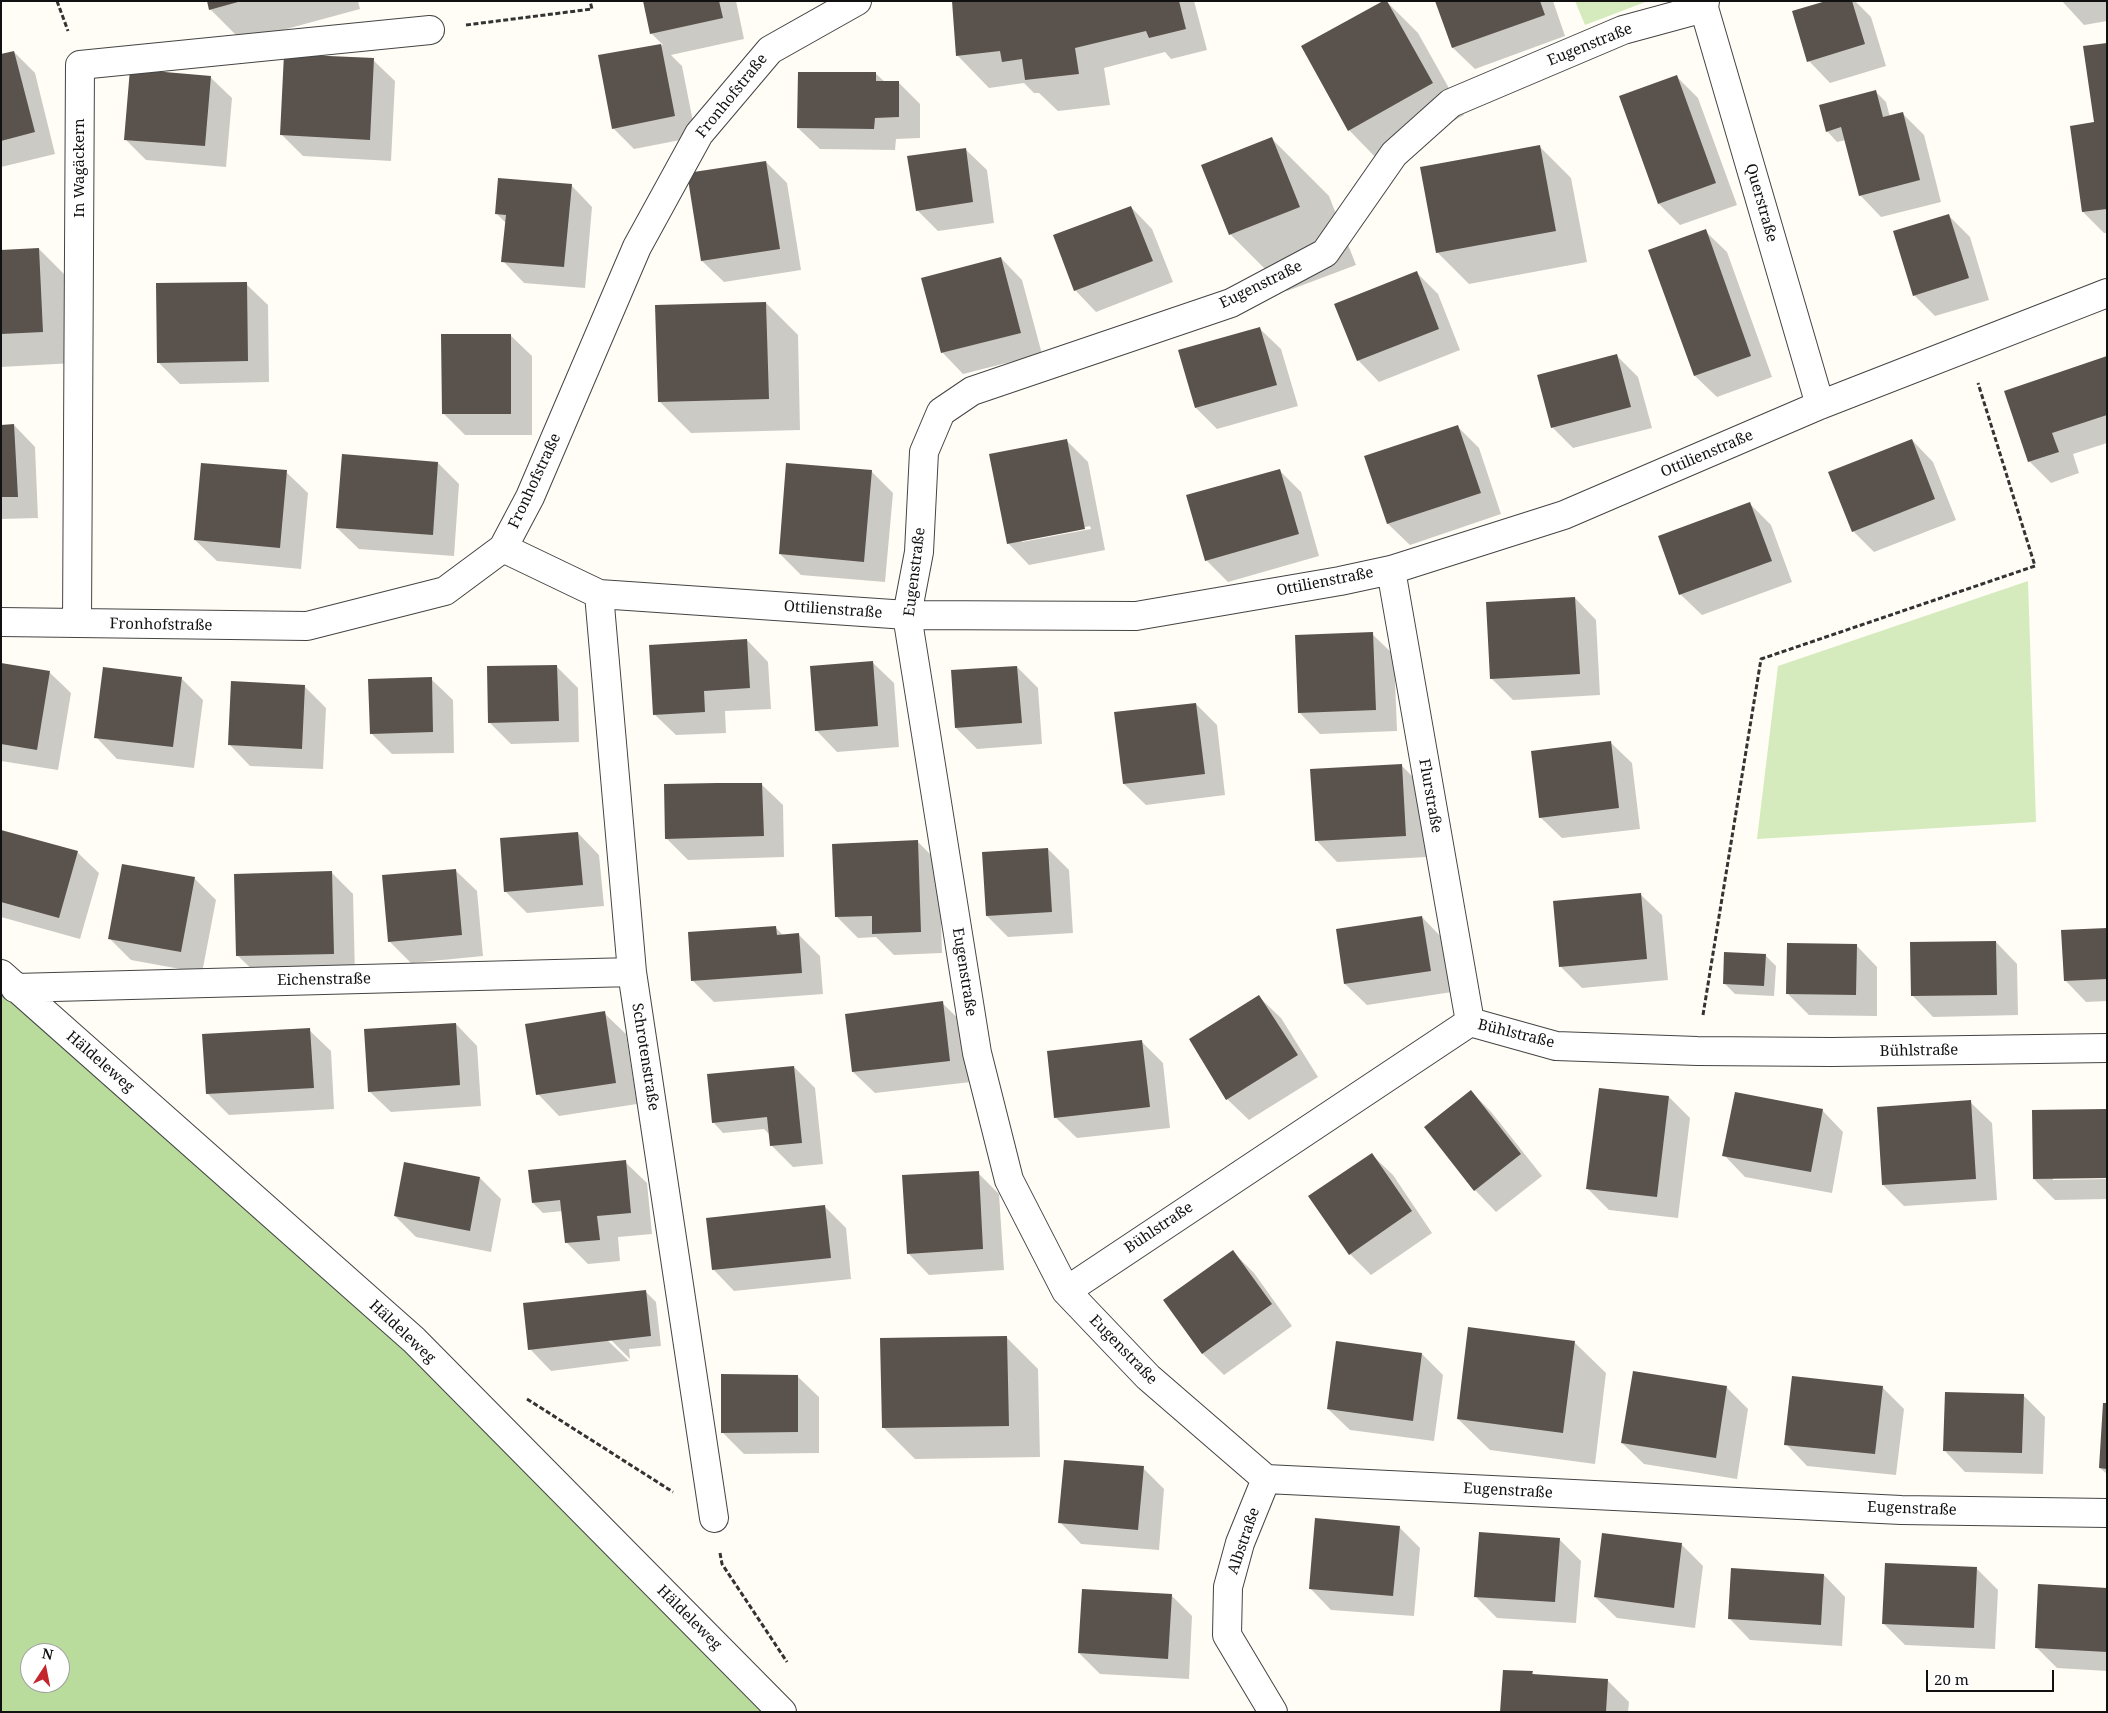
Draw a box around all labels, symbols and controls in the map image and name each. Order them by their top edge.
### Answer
street label: Eugenstraße [1545,20,1635,70]
street label: Fronhofstraße [693,50,771,142]
street label: In Wagäckern [71,118,89,218]
street label: Querstraße [1741,162,1781,244]
street label: Eugenstraße [1217,257,1305,313]
street label: Ottilienstraße [1658,426,1756,482]
street label: Fronhofstraße [505,431,565,531]
street label: Eugenstraße [901,526,929,618]
street label: Ottilienstraße [1275,564,1375,600]
street label: Ottilienstraße [783,598,883,622]
street label: Fronhofstraße [109,615,213,635]
street label: Flurstraße [1415,757,1445,835]
street label: Eugenstraße [948,926,980,1018]
street label: Eichenstraße [277,970,371,990]
street label: Schrotenstraße [628,1002,662,1112]
street label: Bühlstraße [1476,1016,1556,1052]
street label: Häldeleweg [62,1028,138,1096]
street label: Bühlstraße [1880,1041,1958,1061]
street label: Bühlstraße [1121,1199,1197,1257]
street label: Häldeleweg [365,1297,439,1367]
street label: Eugenstraße [1085,1312,1161,1388]
street label: Eugenstraße [1463,1480,1553,1502]
street label: Eugenstraße [1867,1498,1957,1520]
street label: Albstraße [1224,1505,1264,1577]
street label: Häldeleweg [653,1582,725,1654]
north arrow [20,1643,70,1693]
text: N [41,1643,55,1664]
scale bar [1928,1660,2056,1692]
text: 20 m [1934,1669,1969,1689]

